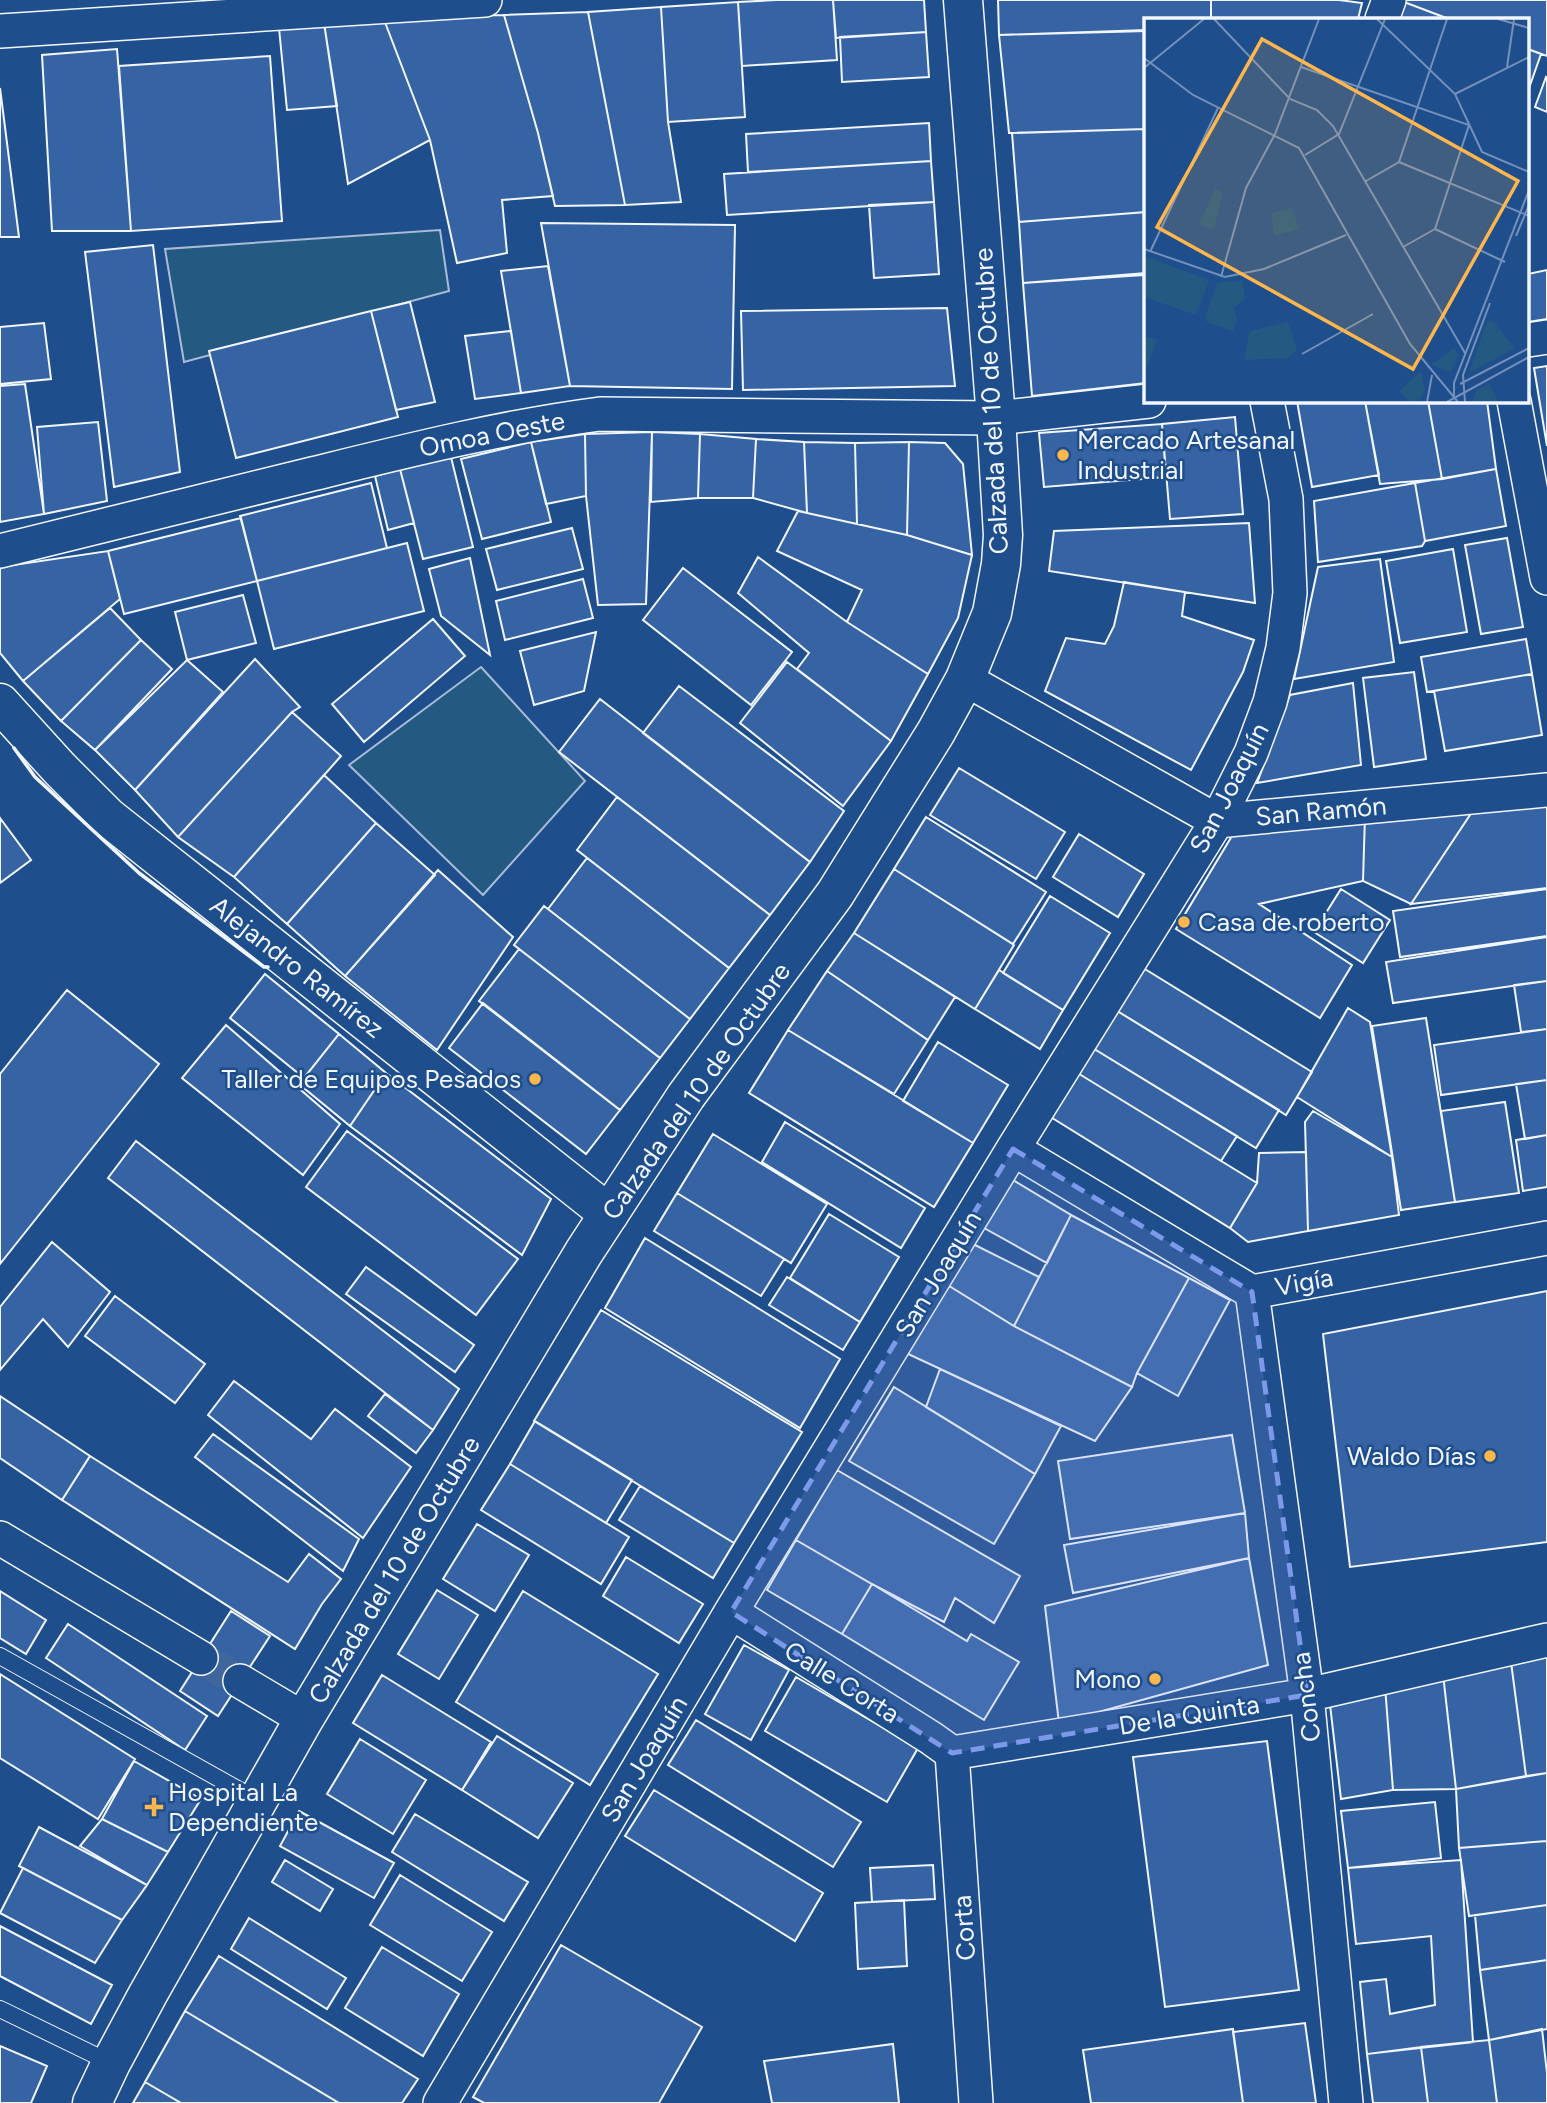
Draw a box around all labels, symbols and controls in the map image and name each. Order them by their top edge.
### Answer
inset map [1144,18,1530,402]
street label: Calzada del 10 de Octubre [967,247,1015,555]
street label: Omoa Oeste [417,404,567,464]
place label: Mercado Artesanal Industrial [1077,424,1295,486]
marker: Mercado Artesanal Industrial [1055,447,1071,463]
street label: San Joaquín [1183,717,1275,859]
street label: San Ramón [1254,789,1388,833]
street label: Alejandro Ramírez [204,889,390,1045]
place label: Casa de roberto [1198,906,1385,938]
marker: Casa de roberto [1176,914,1192,930]
street label: Calzada del 10 de Octubre [595,956,797,1226]
place label: Taller de Equipos Pesados [222,1063,521,1095]
marker: Taller de Equipos Pesados [527,1071,543,1087]
street label: San Joaquín [888,1205,988,1343]
street label: Vigía [1272,1261,1336,1303]
street label: Calzada del 10 de Octubre [301,1430,487,1710]
place label: Waldo Días [1347,1440,1476,1472]
marker: Waldo Días [1482,1448,1498,1464]
street label: Calle Corta [779,1634,905,1730]
street label: Concha [1285,1650,1327,1744]
place label: Mono [1074,1663,1141,1695]
marker: Mono [1147,1671,1163,1687]
street label: De la Quinta [1116,1688,1262,1742]
street label: San Joaquín [594,1690,694,1828]
place label: Hospital La Dependiente [168,1776,318,1838]
marker: Hospital La Dependiente [146,1799,162,1815]
street label: Corta [946,1894,982,1962]

